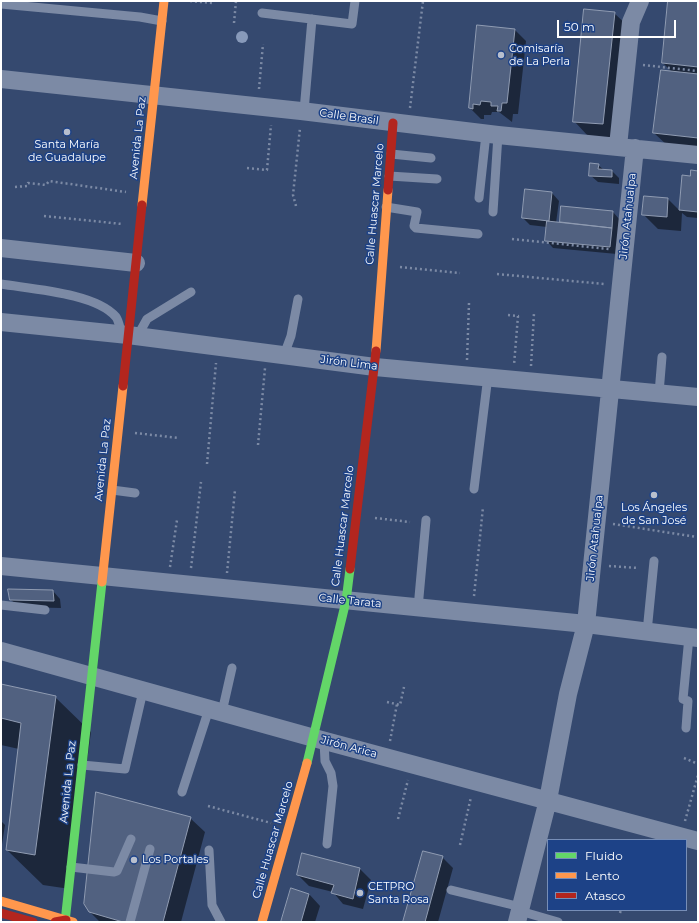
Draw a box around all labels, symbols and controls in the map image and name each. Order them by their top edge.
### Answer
scale bar [559,12,678,38]
text: 50 m [564,19,595,34]
place label: Comisaría de La Perla [509,42,570,68]
marker: Comisaría de La Perla [496,50,506,60]
street label: Avenida La Paz [127,96,149,180]
street label: Calle Brasil [319,106,379,128]
marker: Santa María de Guadalupe [62,127,72,137]
place label: Santa María de Guadalupe [28,138,106,164]
street label: Calle Huascar Marcelo [363,143,387,265]
street label: Jirón Atahualpa [617,172,639,260]
street label: Jirón Lima [320,353,378,373]
street label: Avenida La Paz [92,418,114,502]
street label: Calle Huascar Marcelo [329,465,357,587]
marker: Los Ángeles de San José [649,490,659,500]
street label: Jirón Atahualpa [584,494,606,582]
place label: Los Ángeles de San José [621,501,687,527]
street label: Calle Tarata [318,591,382,611]
street label: Jirón Arica [319,733,379,761]
street label: Avenida La Paz [57,740,79,824]
street label: Calle Huascar Marcelo [250,780,296,900]
legend [547,839,687,911]
text: Fluido [585,848,623,863]
place label: Los Portales [142,853,208,867]
marker: Los Portales [129,855,139,865]
text: Lento [585,868,620,883]
place label: CETPRO Santa Rosa [368,880,429,906]
marker: CETPRO Santa Rosa [355,888,365,898]
text: Atasco [585,888,625,903]

